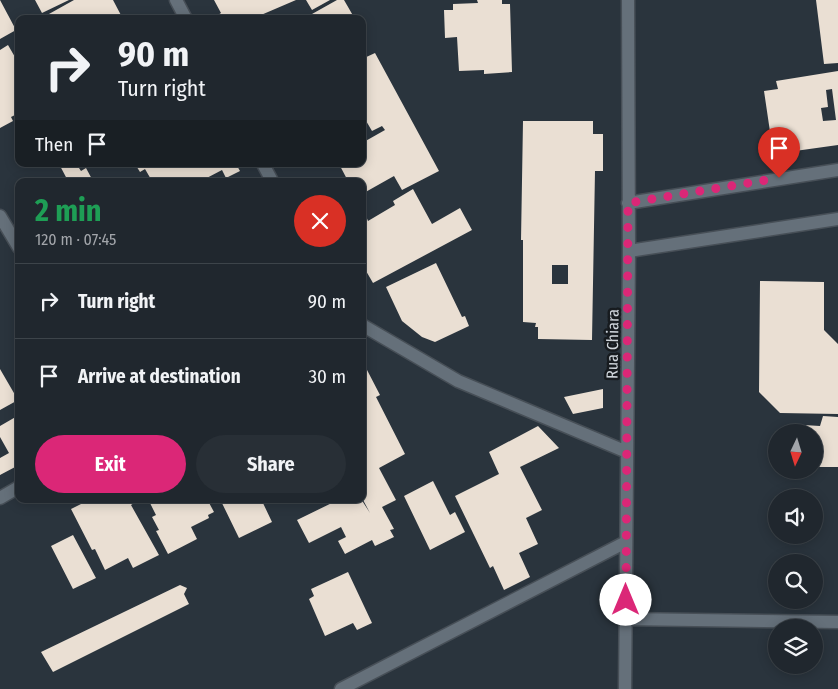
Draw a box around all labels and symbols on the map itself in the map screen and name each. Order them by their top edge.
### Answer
pin [758,127,800,178]
street label: Rua Chiara [602,309,623,379]
north arrow [768,424,822,479]
position arrow [599,573,651,625]

